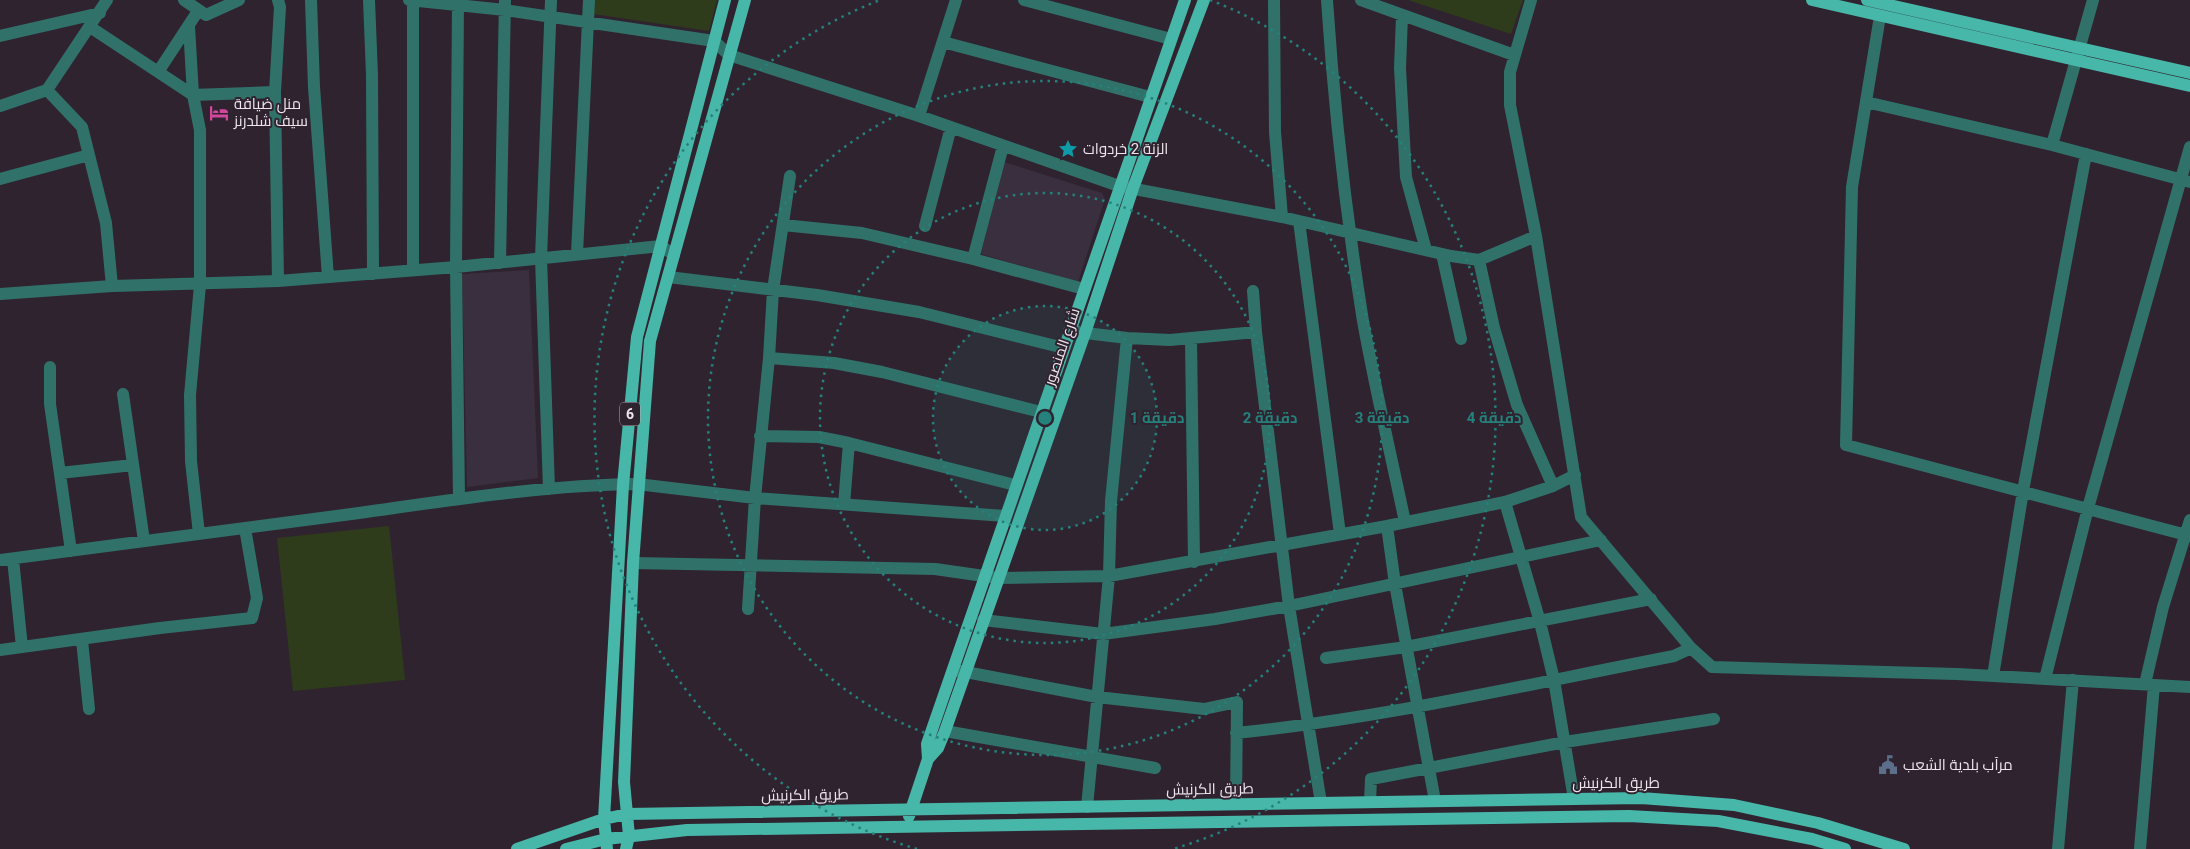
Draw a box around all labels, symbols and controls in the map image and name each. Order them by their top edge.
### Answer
place label: منل ضيافة سيف شلدرنز [233,95,308,130]
hotel icon: منل ضيافة سيف شلدرنز [208,102,230,124]
place icon: الزنة 2 خردوات [1057,138,1079,160]
place label: الزنة 2 خردوات [1083,140,1168,158]
street label: شارع المنصور [1040,306,1086,390]
road number: 6 [620,402,640,426]
centre of rings [1036,409,1054,427]
text: 1 دقيقة [1130,409,1184,427]
text: 2 دقيقة [1243,409,1297,427]
text: 3 دقيقة [1355,409,1409,427]
text: 4 دقيقة [1467,409,1521,427]
public building icon: مرآب بلدية الشعب [1877,754,1899,776]
place label: مرآب بلدية الشعب [1903,756,2013,774]
street label: طريق الكرنيش [1572,774,1660,793]
street label: طريق الكرنيش [1166,779,1254,800]
street label: طريق الكرنيش [761,785,849,806]

